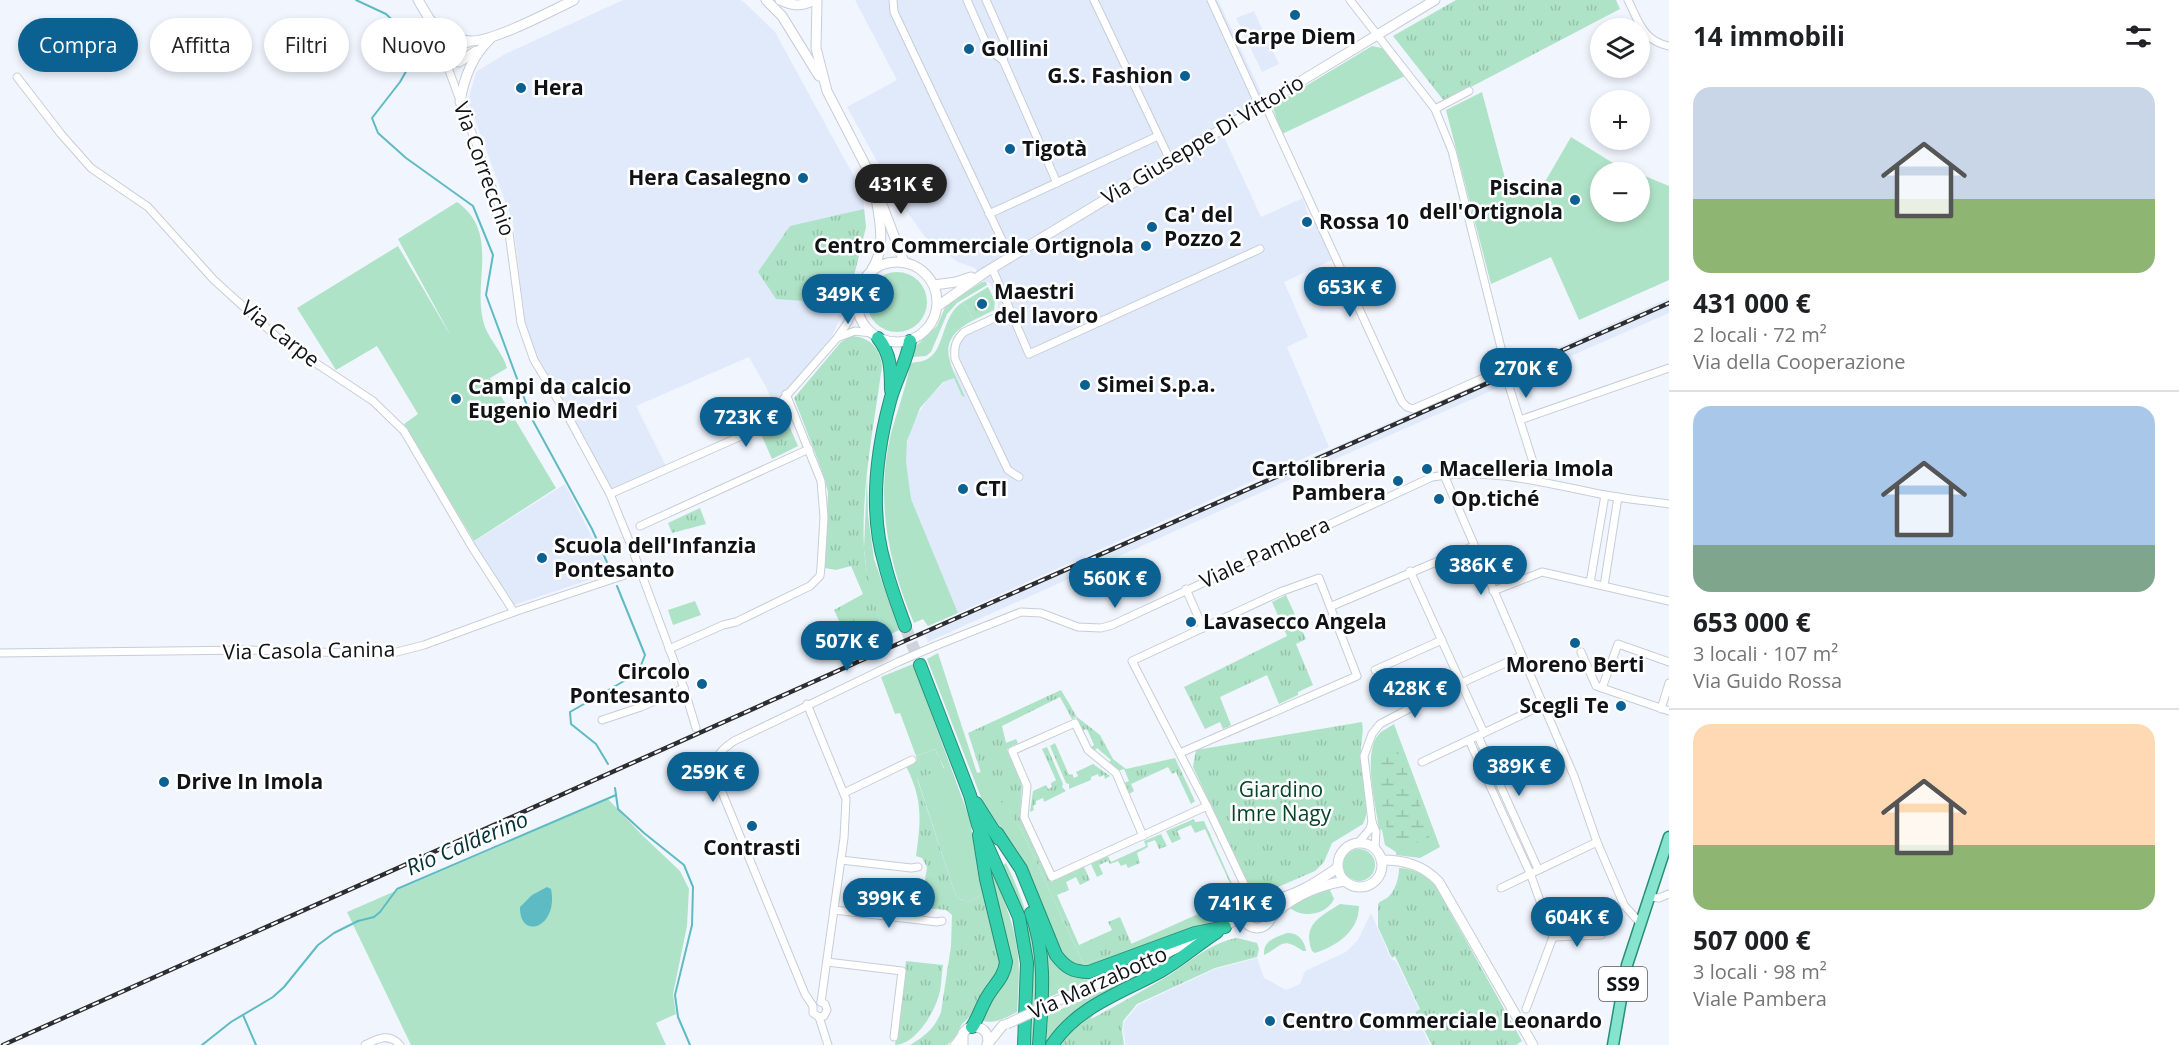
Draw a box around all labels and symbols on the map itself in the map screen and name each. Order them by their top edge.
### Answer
marker: Carpe Diem [1288,8,1302,22]
place label: Carpe Diem [1234,22,1356,50]
place label: Gollini [981,34,1049,62]
marker: Gollini [962,42,976,56]
place label: G.S. Fashion [1047,61,1173,89]
street label: Via Giuseppe Di Vittorio [1096,68,1309,211]
marker: G.S. Fashion [1178,69,1192,83]
place label: Hera [533,73,584,101]
marker: Hera [514,81,528,95]
street label: Via Correcchio [448,98,522,240]
place label: Tigotà [1022,134,1087,162]
marker: Tigotà [1003,142,1017,156]
place label: Hera Casalegno [628,163,791,191]
pin: 431K € [852,164,950,215]
marker: Hera Casalegno [796,171,810,185]
place label: Piscina dell'Ortignola [1419,173,1563,225]
marker: Piscina dell'Ortignola [1568,193,1582,207]
place label: Ca' del Pozzo 2 [1164,200,1241,252]
place label: Rossa 10 [1319,207,1409,235]
marker: Rossa 10 [1300,215,1314,229]
marker: Ca' del Pozzo 2 [1145,220,1159,234]
place label: Centro Commerciale Ortignola [814,231,1134,259]
marker: Centro Commerciale Ortignola [1139,239,1153,253]
pin: 653K € [1301,267,1399,318]
pin: 349K € [799,274,897,325]
place label: Maestri del lavoro [994,277,1098,329]
street label: Via Carpe [235,294,326,373]
marker: Maestri del lavoro [975,297,989,311]
pin: 270K € [1477,348,1575,399]
place label: Simei S.p.a. [1097,370,1215,398]
place label: Campi da calcio Eugenio Medri [468,372,631,424]
marker: Simei S.p.a. [1078,378,1092,392]
marker: Campi da calcio Eugenio Medri [449,392,463,406]
pin: 723K € [697,397,795,448]
place label: Cartolibreria Pambera [1252,454,1386,506]
place label: Macelleria Imola [1439,454,1614,482]
marker: Macelleria Imola [1420,462,1434,476]
place label: CTI [975,474,1008,502]
marker: Cartolibreria Pambera [1391,474,1405,488]
marker: CTI [956,482,970,496]
place label: Op.tiché [1451,484,1540,512]
marker: Op.tiché [1432,492,1446,506]
street label: Viale Pambera [1195,510,1334,595]
place label: Scuola dell'Infanzia Pontesanto [554,531,757,583]
pin: 386K € [1432,545,1530,596]
marker: Scuola dell'Infanzia Pontesanto [535,551,549,565]
pin: 560K € [1066,558,1164,609]
place label: Lavasecco Angela [1203,607,1387,635]
marker: Lavasecco Angela [1184,615,1198,629]
pin: 507K € [798,621,896,672]
street label: Via Casola Canina [222,634,395,666]
marker: Moreno Berti [1568,636,1582,650]
place label: Moreno Berti [1506,650,1644,678]
place label: Circolo Pontesanto [569,657,690,709]
pin: 428K € [1366,668,1464,719]
marker: Circolo Pontesanto [695,677,709,691]
place label: Scegli Te [1520,691,1609,719]
marker: Scegli Te [1614,699,1628,713]
pin: 389K € [1470,746,1568,797]
pin: 259K € [664,752,762,803]
place label: Drive In Imola [176,767,323,795]
marker: Drive In Imola [157,775,171,789]
park label: Giardino Imre Nagy [1231,775,1332,827]
water label: Rio Calderino [401,803,532,881]
marker: Contrasti [745,819,759,833]
place label: Contrasti [703,833,801,861]
pin: 399K € [840,878,938,929]
pin: 741K € [1191,883,1289,934]
pin: 604K € [1528,897,1626,948]
street label: Via Marzabotto [1024,939,1171,1025]
road number: SS9 [1599,967,1647,1001]
place label: Centro Commerciale Leonardo [1282,1006,1602,1034]
marker: Centro Commerciale Leonardo [1263,1014,1277,1028]

